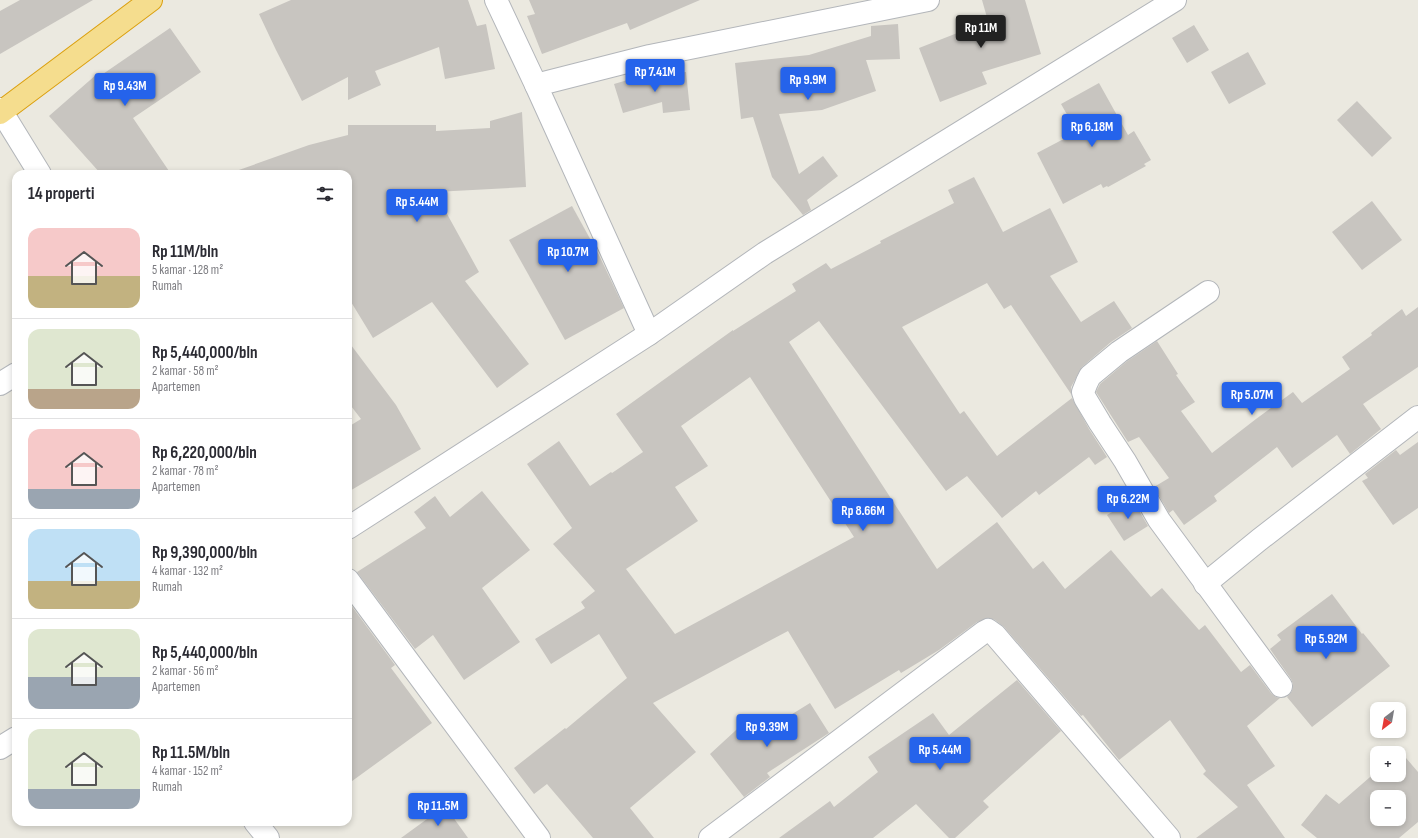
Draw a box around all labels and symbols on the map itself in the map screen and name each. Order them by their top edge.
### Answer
pin: Rp 11M [948,15,1014,49]
pin: Rp 7.41M [614,59,696,93]
pin: Rp 9.9M [771,67,845,101]
pin: Rp 9.43M [84,73,166,107]
pin: Rp 6.18M [1051,114,1133,148]
pin: Rp 5.44M [376,189,458,223]
pin: Rp 10.7M [527,239,609,273]
pin: Rp 5.07M [1211,382,1293,416]
pin: Rp 6.22M [1087,486,1169,520]
pin: Rp 8.66M [822,498,904,532]
pin: Rp 5.92M [1285,626,1367,660]
north arrow [1370,702,1406,738]
pin: Rp 9.39M [726,714,808,748]
pin: Rp 5.44M [899,737,981,771]
pin: Rp 11.5M [397,793,479,827]

